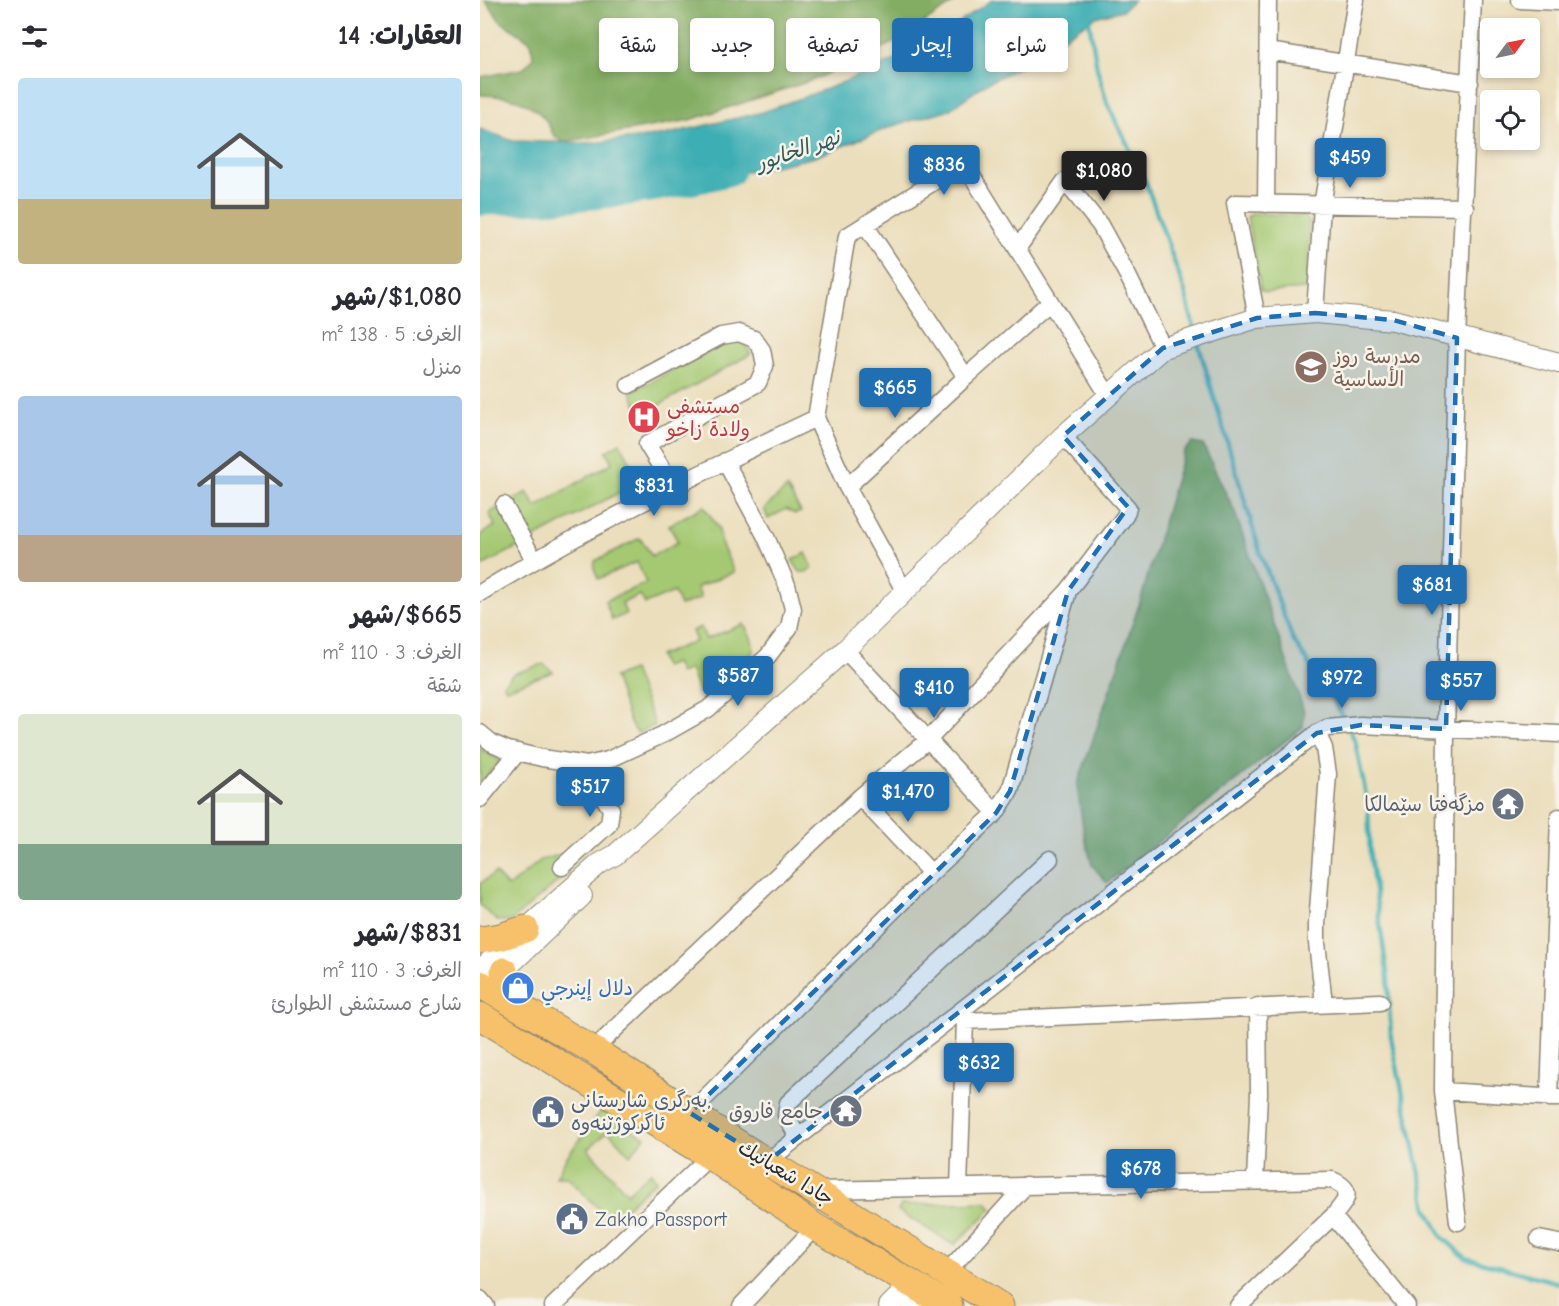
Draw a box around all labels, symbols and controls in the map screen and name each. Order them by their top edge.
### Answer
chip: شقة [599,18,678,72]
chip: جديد [690,18,774,72]
chip: تصفية [786,18,880,72]
chip: إيجار [892,18,973,72]
chip: شراء [985,18,1068,72]
north arrow [1480,18,1540,78]
map controls [1480,18,1540,150]
icon: filters [18,20,51,53]
text: العقارات: 14 [338,21,462,51]
button: locate [1480,90,1540,150]
icon: home [186,117,294,225]
water label: نهر الخابور [750,124,846,178]
pin: $459 [1314,138,1386,189]
pin: $836 [908,145,980,196]
text: $459 [1329,146,1371,169]
pin: $1,080 [1055,151,1153,202]
text: $836 [923,153,965,176]
text: $1,080 [1076,159,1132,182]
text: $1,080/شهر [333,282,462,312]
text: الغرف: 5 · 138 m² [321,323,462,346]
place label: مدرسة روز الأساسية [1332,345,1421,391]
school or university icon: مدرسة روز الأساسية [1293,349,1329,385]
text: منزل [423,356,462,379]
pin: $665 [859,368,931,419]
text: $665 [873,376,917,399]
place label: مستشفى ولادة زاخو [665,395,750,441]
hospital icon: مستشفى ولادة زاخو [626,399,662,435]
icon: home [186,435,294,543]
pin: $831 [618,466,690,517]
text: $831 [634,474,674,497]
pin: $681 [1396,565,1468,616]
text: $681 [1412,573,1452,596]
text: $665/شهر [351,600,462,630]
text: الغرف: 3 · 110 m² [322,641,462,664]
pin: $587 [702,656,774,707]
pin: $972 [1306,658,1378,709]
pin: $557 [1425,661,1497,712]
text: $587 [717,664,759,687]
text: $972 [1321,666,1363,689]
pin: $410 [898,668,970,719]
text: $557 [1440,669,1482,692]
text: شقة [427,674,462,697]
text: $410 [914,676,954,699]
icon: home [186,753,294,861]
pin: $517 [554,767,626,818]
pin: $1,470 [859,772,957,823]
text: $517 [570,775,610,798]
text: $1,470 [881,780,935,803]
temple icon: مزگەفتا سێمالکا [1490,786,1526,822]
place label: مزگەفتا سێمالکا [1364,793,1485,816]
text: $831/شهر [355,918,462,948]
text: الغرف: 3 · 110 m² [322,959,462,982]
shop icon: دلال إينرجي [500,970,536,1006]
place label: دلال إينرجي [541,977,633,1006]
text: شارع مستشفى الطوارئ [271,992,462,1015]
pin: $632 [943,1043,1015,1094]
text: $632 [958,1051,1000,1074]
place label: بەرگری شارستانی, ئاگرکوژێنەوە [571,1089,711,1136]
temple icon: جامع فاروق [828,1093,864,1129]
public building icon: بەرگری شارستانی, ئاگرکوژێنەوە [530,1094,566,1130]
place label: جامع فاروق [729,1100,823,1126]
street label: جادا شعبانيك [734,1136,838,1210]
pin: $678 [1105,1149,1177,1200]
text: $678 [1120,1157,1162,1180]
public building icon: Zakho Passport [554,1201,590,1237]
place label: Zakho Passport [595,1208,728,1231]

